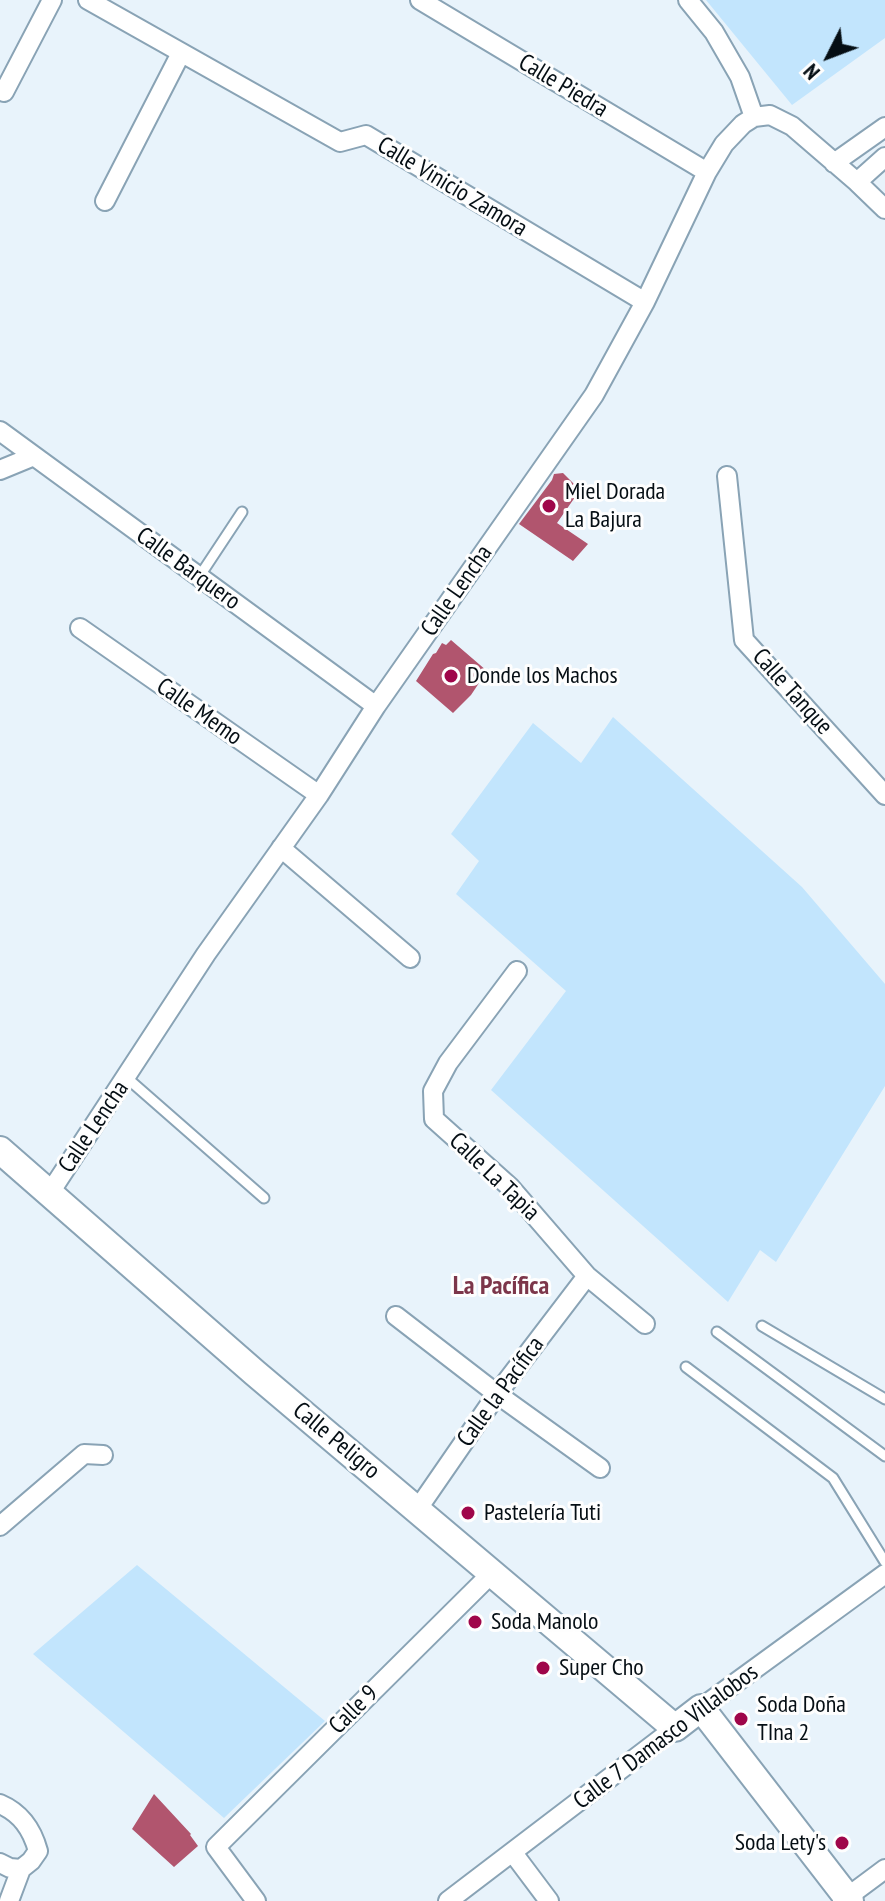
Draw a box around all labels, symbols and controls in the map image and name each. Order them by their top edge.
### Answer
north arrow [789,16,869,96]
street label: Calle Piedra [513,48,613,124]
text: N [797,58,826,86]
street label: Calle Vinicio Zamora [372,131,532,243]
place label: Miel Dorada La Bajura [565,478,665,534]
marker: Miel Dorada La Bajura [540,497,558,515]
street label: Calle Barquero [130,522,246,616]
street label: Calle Lencha [415,540,499,642]
street label: Calle Tanque [746,643,838,741]
place label: Donde los Machos [467,662,618,690]
marker: Donde los Machos [442,667,460,685]
street label: Calle Memo [151,672,247,752]
street label: Calle Lencha [53,1076,135,1178]
street label: Calle La Tapia [443,1127,545,1227]
district label: La Pacífica [453,1271,549,1303]
street label: Calle la Pacífica [451,1331,551,1453]
street label: Calle Peligro [287,1396,385,1486]
place label: Pastelería Tuti [484,1499,601,1527]
marker: Pastelería Tuti [459,1504,477,1522]
place label: Soda Manolo [491,1608,598,1636]
marker: Soda Manolo [466,1613,484,1631]
place label: Super Cho [559,1654,644,1682]
street label: Calle 7 Damasco Villalobos [568,1658,764,1816]
marker: Super Cho [534,1659,552,1677]
street label: Calle 9 [324,1680,384,1740]
place label: Soda Doña TIna 2 [757,1691,846,1747]
marker: Soda Doña TIna 2 [732,1710,750,1728]
place label: Soda Lety's [735,1829,826,1857]
marker: Soda Lety's [833,1834,851,1852]

